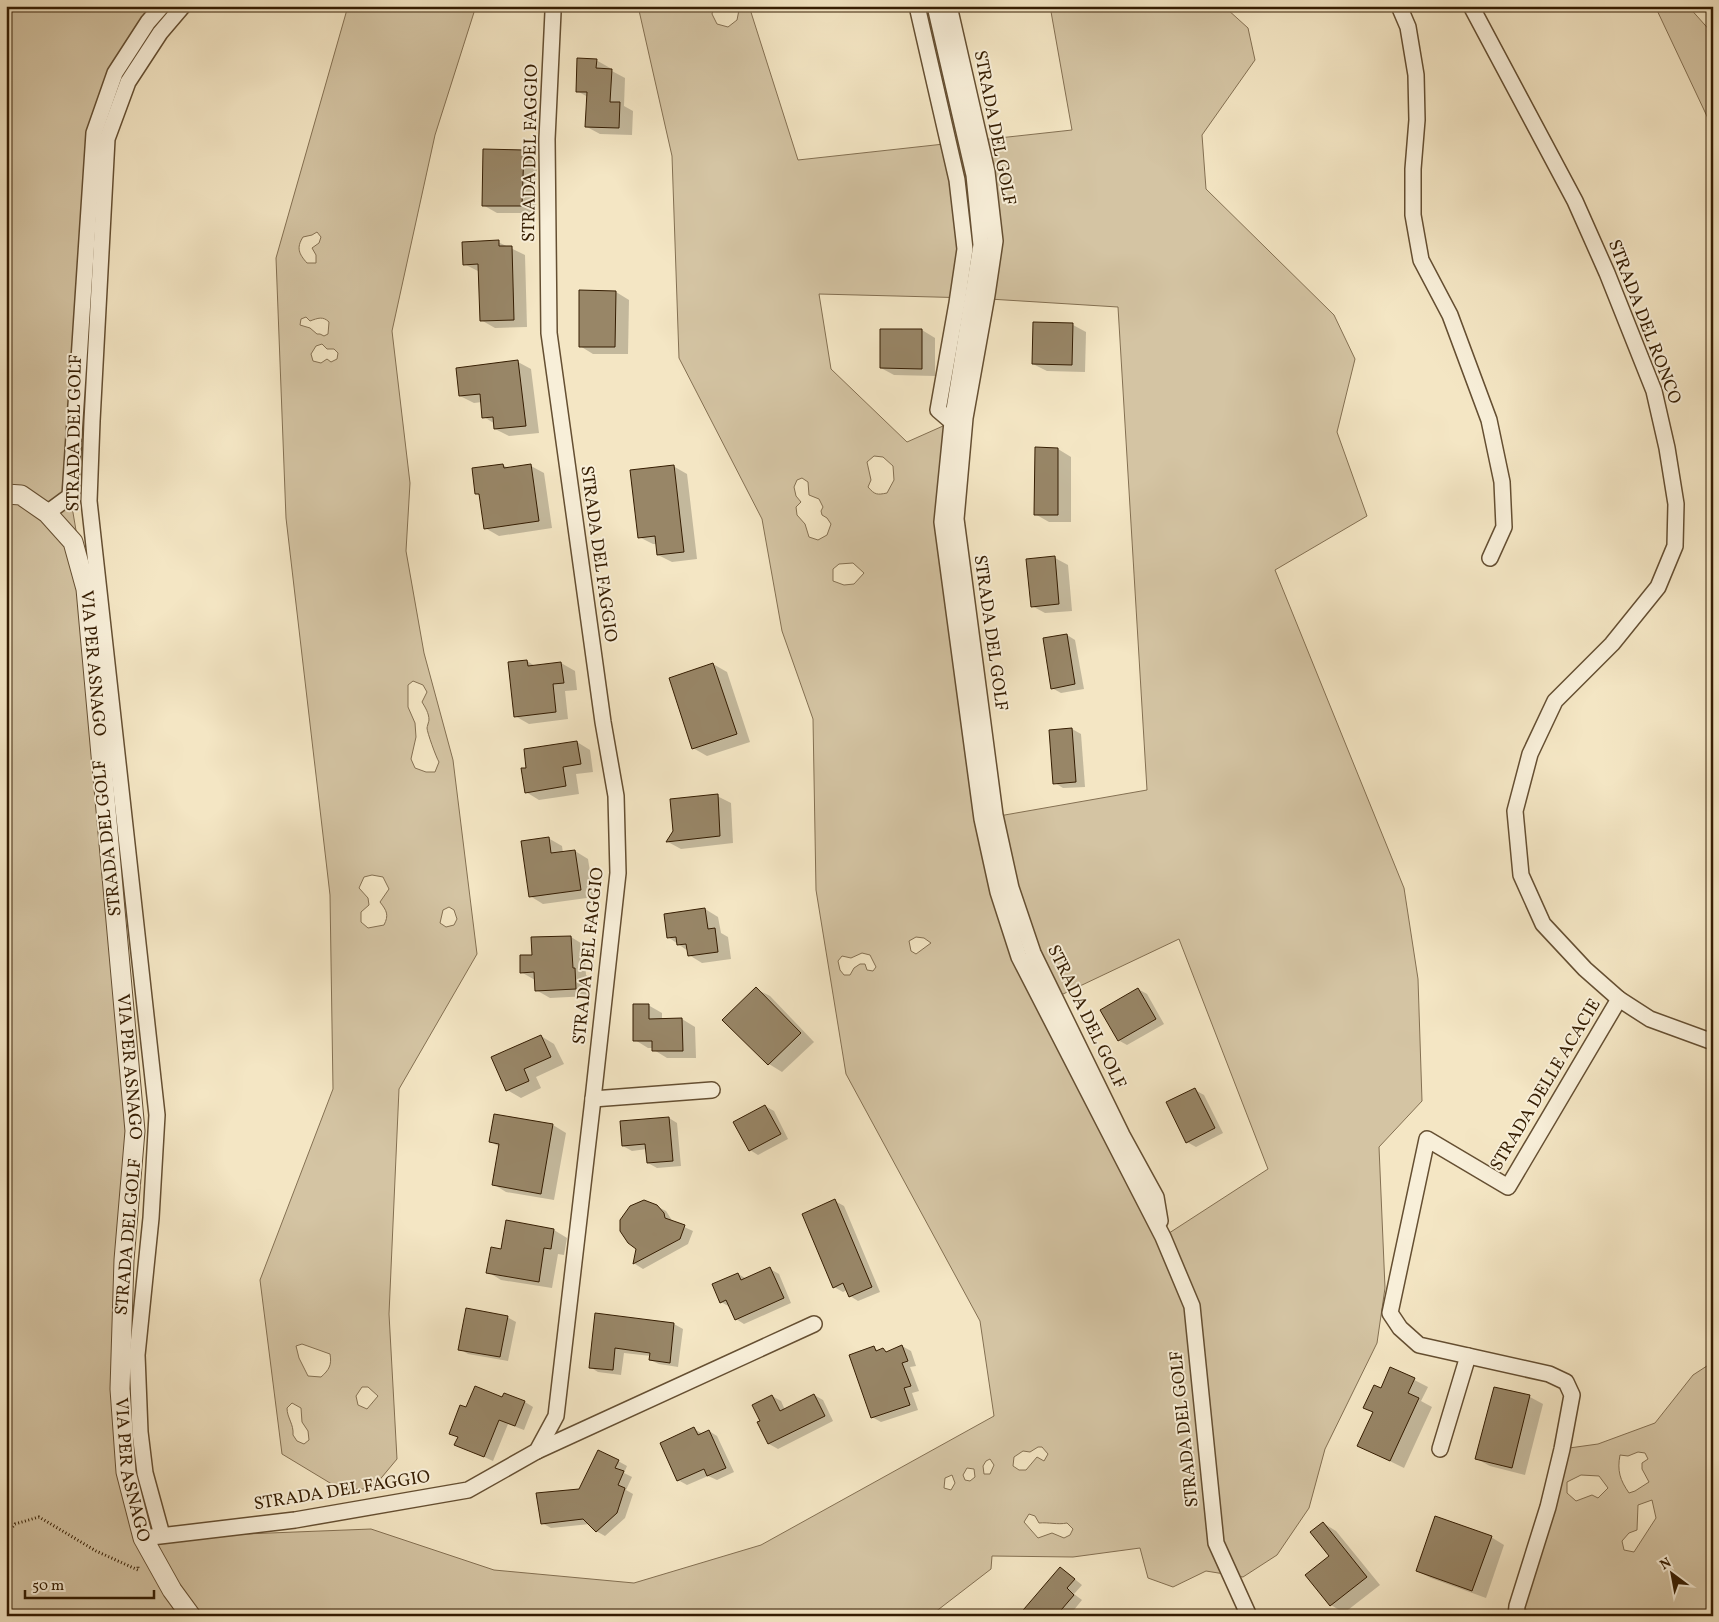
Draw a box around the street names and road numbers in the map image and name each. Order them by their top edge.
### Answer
street label: STRADA DEL GOLF [967,48,1021,208]
street label: STRADA DEL FAGGIO [517,64,545,242]
street label: STRADA DEL RONCO [1601,236,1687,408]
street label: STRADA DEL GOLF [61,354,89,512]
street label: STRADA DEL FAGGIO [573,464,623,644]
street label: STRADA DEL GOLF [967,553,1013,713]
street label: VIA PER ASNAGO [74,589,112,737]
street label: STRADA DEL GOLF [87,758,129,918]
street label: STRADA DEL FAGGIO [567,866,611,1046]
street label: STRADA DEL GOLF [1040,941,1132,1093]
street label: VIA PER ASNAGO [110,993,148,1141]
street label: STRADA DELLE ACACIE [1485,994,1607,1176]
street label: STRADA DEL GOLF [110,1157,148,1317]
street label: STRADA DEL GOLF [1164,1349,1206,1509]
street label: VIA PER ASNAGO [108,1397,156,1545]
street label: STRADA DEL FAGGIO [252,1465,432,1517]

